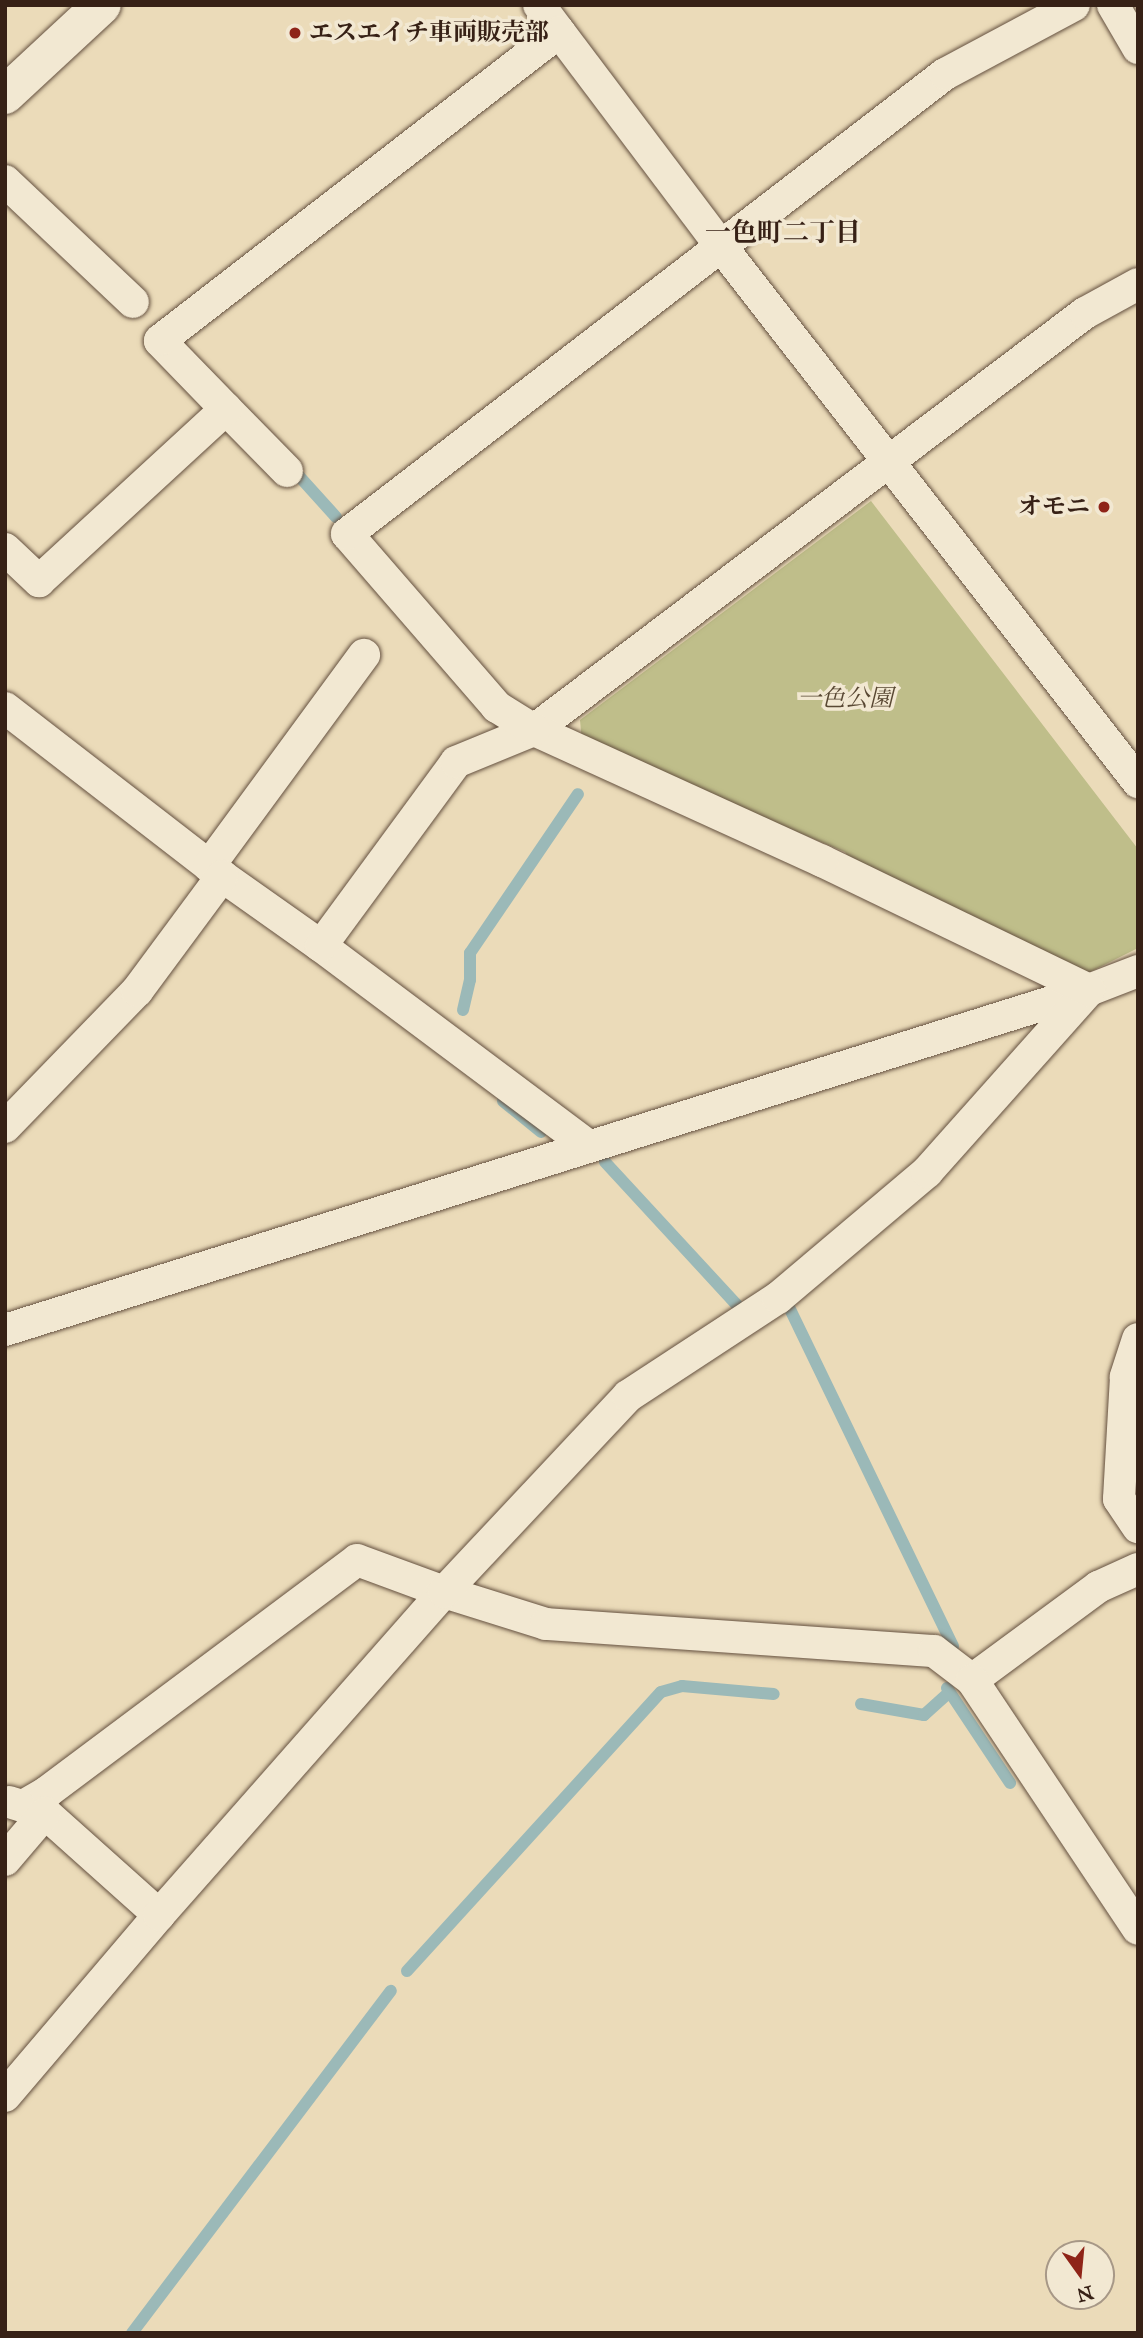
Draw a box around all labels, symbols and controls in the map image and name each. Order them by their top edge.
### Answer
place label: エスエイチ車両販売部 [309,19,549,47]
marker: エスエイチ車両販売部 [287,25,303,41]
district label: 一色町二丁目 [705,217,861,249]
place label: オモニ [1018,493,1090,521]
marker: オモニ [1096,499,1112,515]
park label: 一色公園 [797,685,893,713]
north arrow [1045,2240,1115,2310]
text: N [1074,2281,1096,2307]

